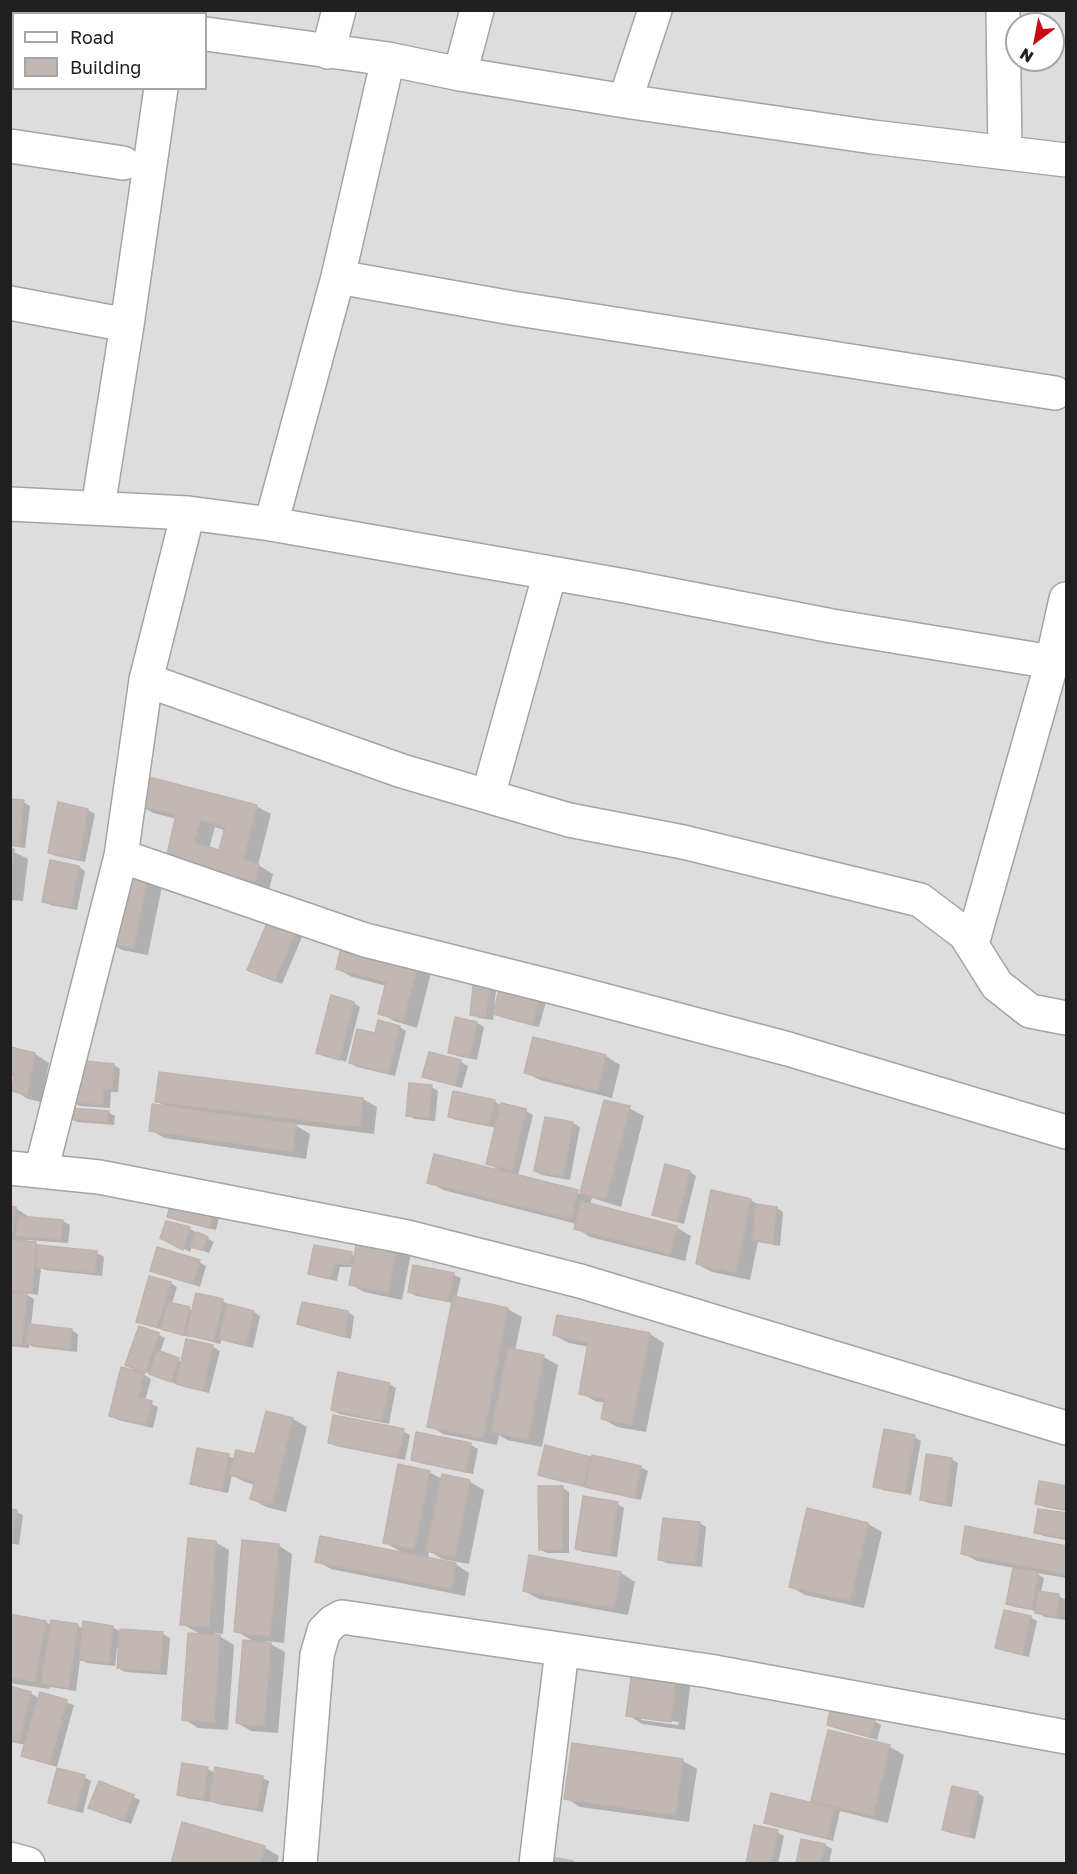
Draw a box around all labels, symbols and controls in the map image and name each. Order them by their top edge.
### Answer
legend [12,12,207,90]
north arrow [1005,12,1065,72]
text: Road [70,26,114,48]
text: N [1016,44,1037,67]
text: Building [70,56,141,78]

